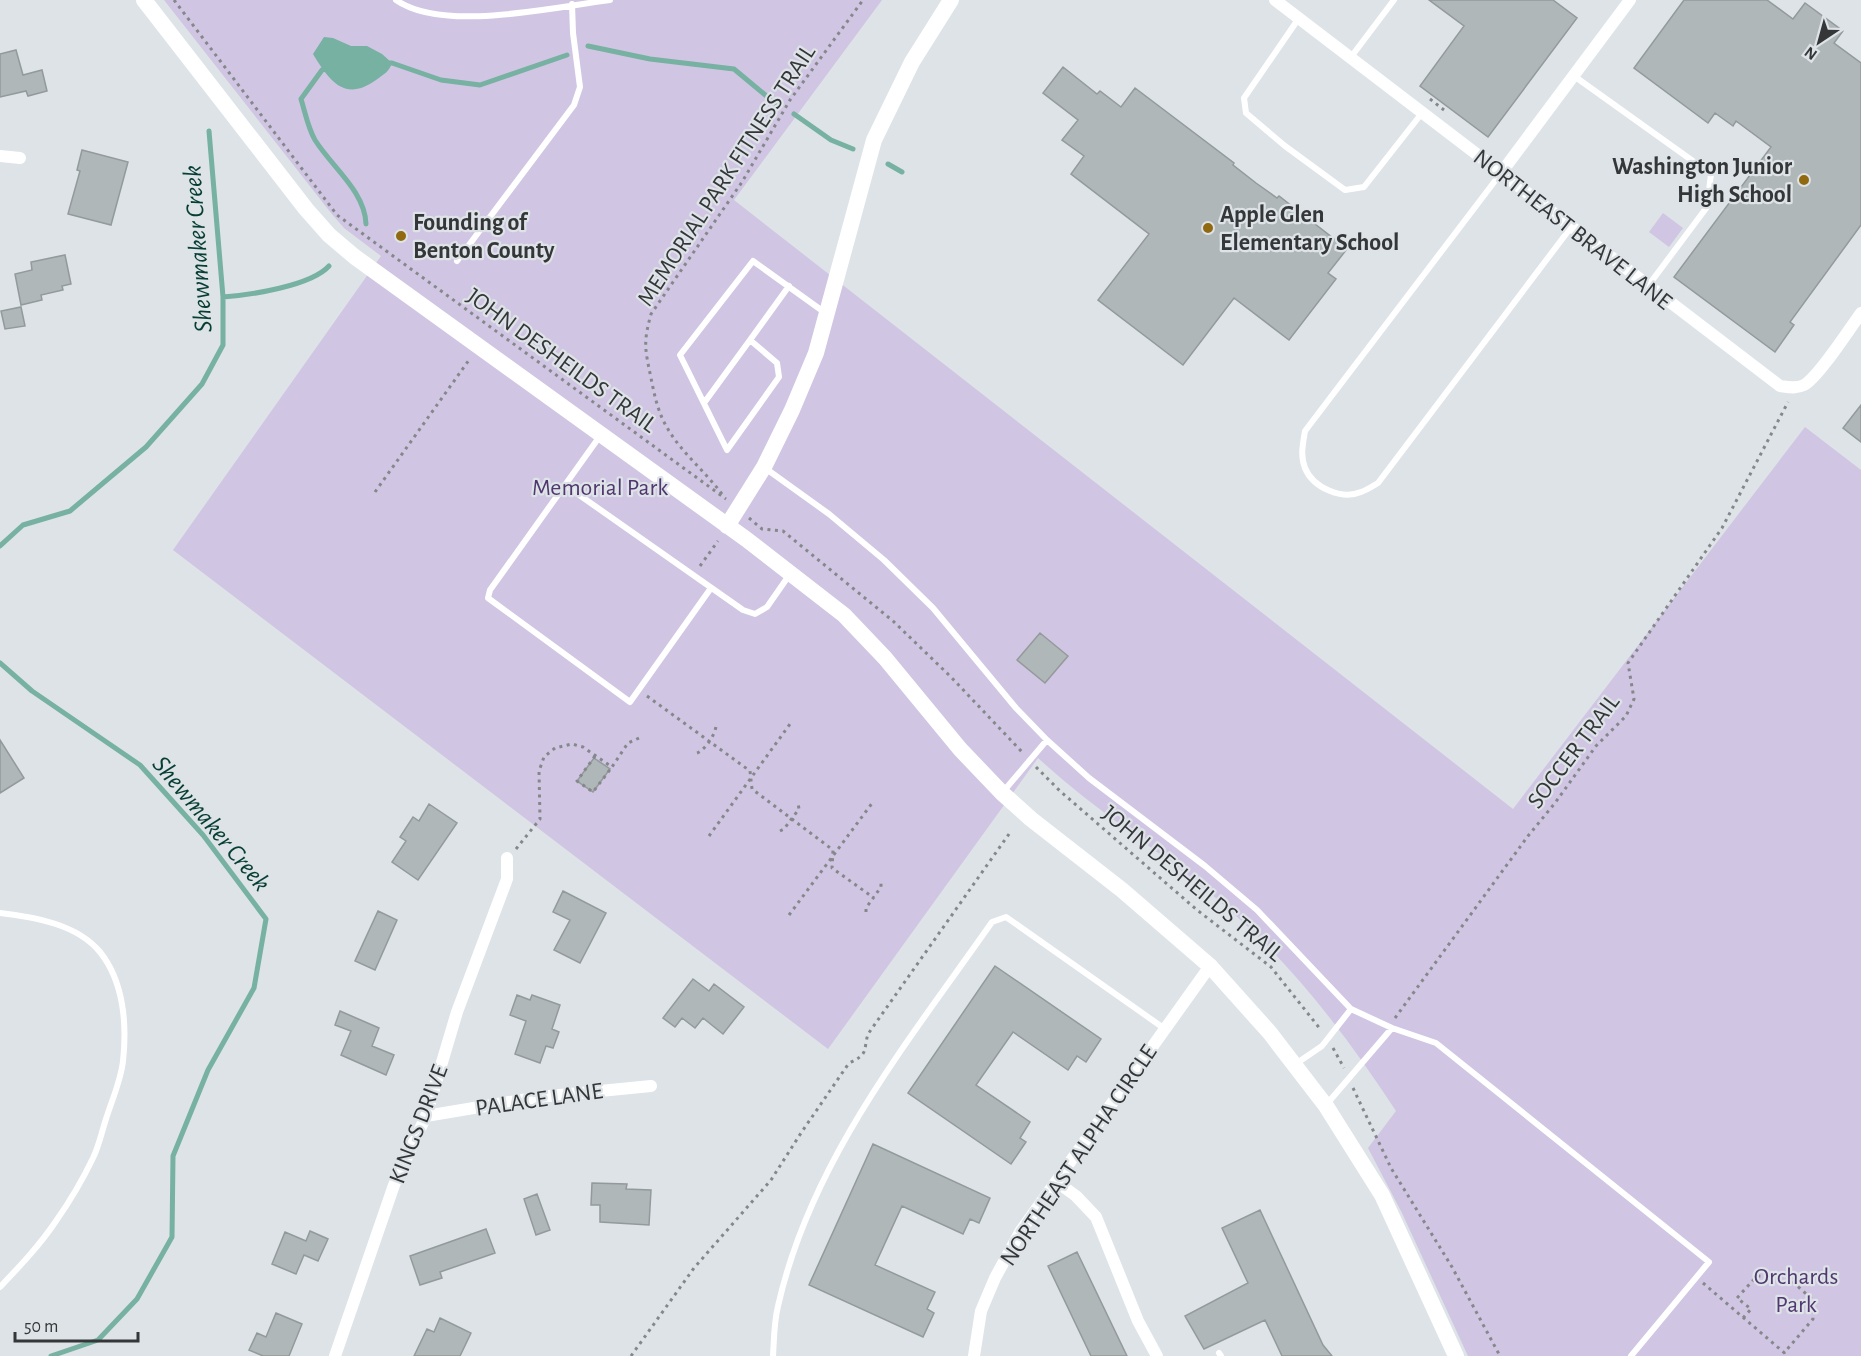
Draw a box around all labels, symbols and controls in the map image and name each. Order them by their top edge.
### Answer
north arrow [1789,12,1849,72]
street label: MEMORIAL PARK FITNESS TRAIL [633,41,820,310]
text: N [1802,44,1820,63]
street label: NORTHEAST BRAVE LANE [1469,145,1676,315]
place label: Washington Junior High School [1612,155,1793,207]
water label: Shewmaker Creek [179,164,217,334]
marker: Washington Junior High School [1797,173,1811,187]
place label: Apple Glen Elementary School [1220,203,1399,255]
place label: Founding of Benton County [413,211,555,263]
marker: Apple Glen Elementary School [1201,221,1215,235]
marker: Founding of Benton County [394,229,408,243]
street label: JOHN DESHEILDS TRAIL [462,284,661,438]
park label: Memorial Park [532,476,668,500]
street label: SOCCER TRAIL [1523,690,1624,813]
water label: Shewmaker Creek [147,751,275,896]
street label: JOHN DESHEILDS TRAIL [1097,801,1287,966]
street label: NORTHEAST ALPHA CIRCLE [996,1040,1162,1270]
street label: KINGS DRIVE [385,1061,453,1187]
street label: PALACE LANE [474,1079,605,1121]
park label: Orchards Park [1754,1265,1838,1317]
scale bar [15,1305,138,1343]
text: 50 m [24,1318,58,1336]

